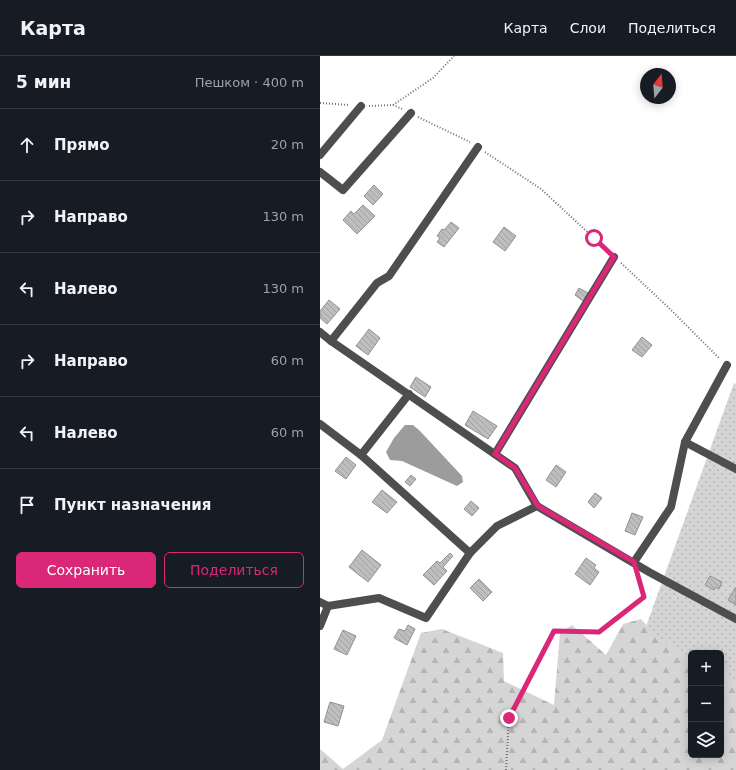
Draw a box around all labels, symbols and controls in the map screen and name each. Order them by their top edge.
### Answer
text: Карта [20,17,86,39]
text: Карта [504,20,548,36]
text: Слои [570,20,606,36]
text: Поделиться [628,20,716,36]
north arrow [640,68,676,104]
text: 5 мин [16,72,71,92]
text: Пешком · 400 m [195,75,304,90]
icon: ahead [16,134,38,156]
text: Прямо [54,136,110,154]
text: 20 m [271,137,304,152]
icon: right [16,206,38,228]
text: Направо [54,208,128,226]
text: 130 m [262,209,304,224]
route start [585,229,603,247]
icon: left [16,278,38,300]
text: Налево [54,280,118,298]
text: 130 m [262,281,304,296]
icon: right [16,350,38,372]
text: Направо [54,352,128,370]
text: 60 m [271,353,304,368]
icon: left [16,422,38,444]
text: Налево [54,424,118,442]
text: 60 m [271,425,304,440]
icon: arrive [16,494,38,516]
text: Пункт назначения [54,496,211,514]
button: Сохранить [16,552,156,588]
button: Поделиться [164,552,304,588]
map controls [688,650,724,758]
button: + [688,650,724,686]
button: − [688,686,724,722]
route end [500,709,518,727]
button: layers [688,722,724,758]

